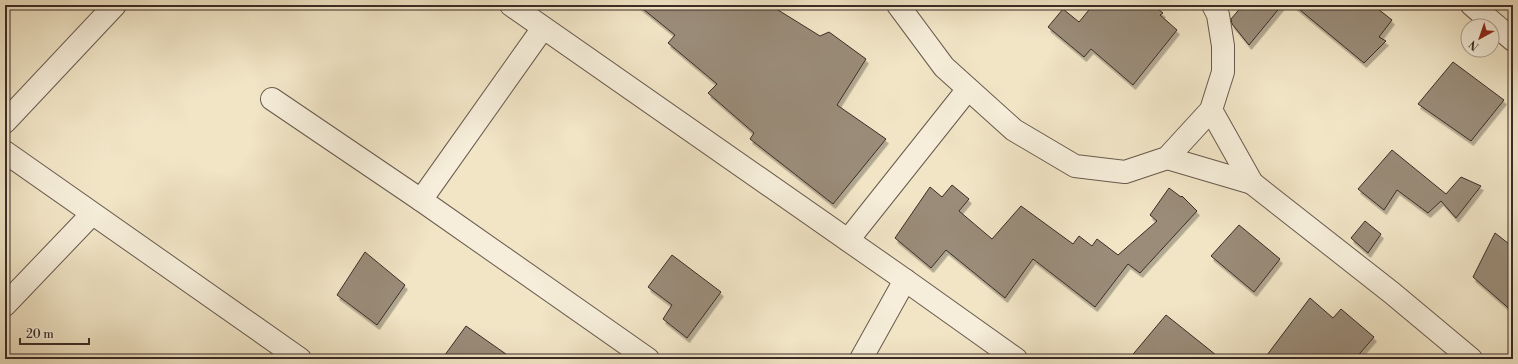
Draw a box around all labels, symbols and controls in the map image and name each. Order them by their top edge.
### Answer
north arrow [1460,18,1500,58]
text: N [1466,37,1482,53]
scale bar [20,320,89,346]
text: 20 m [26,327,54,342]

